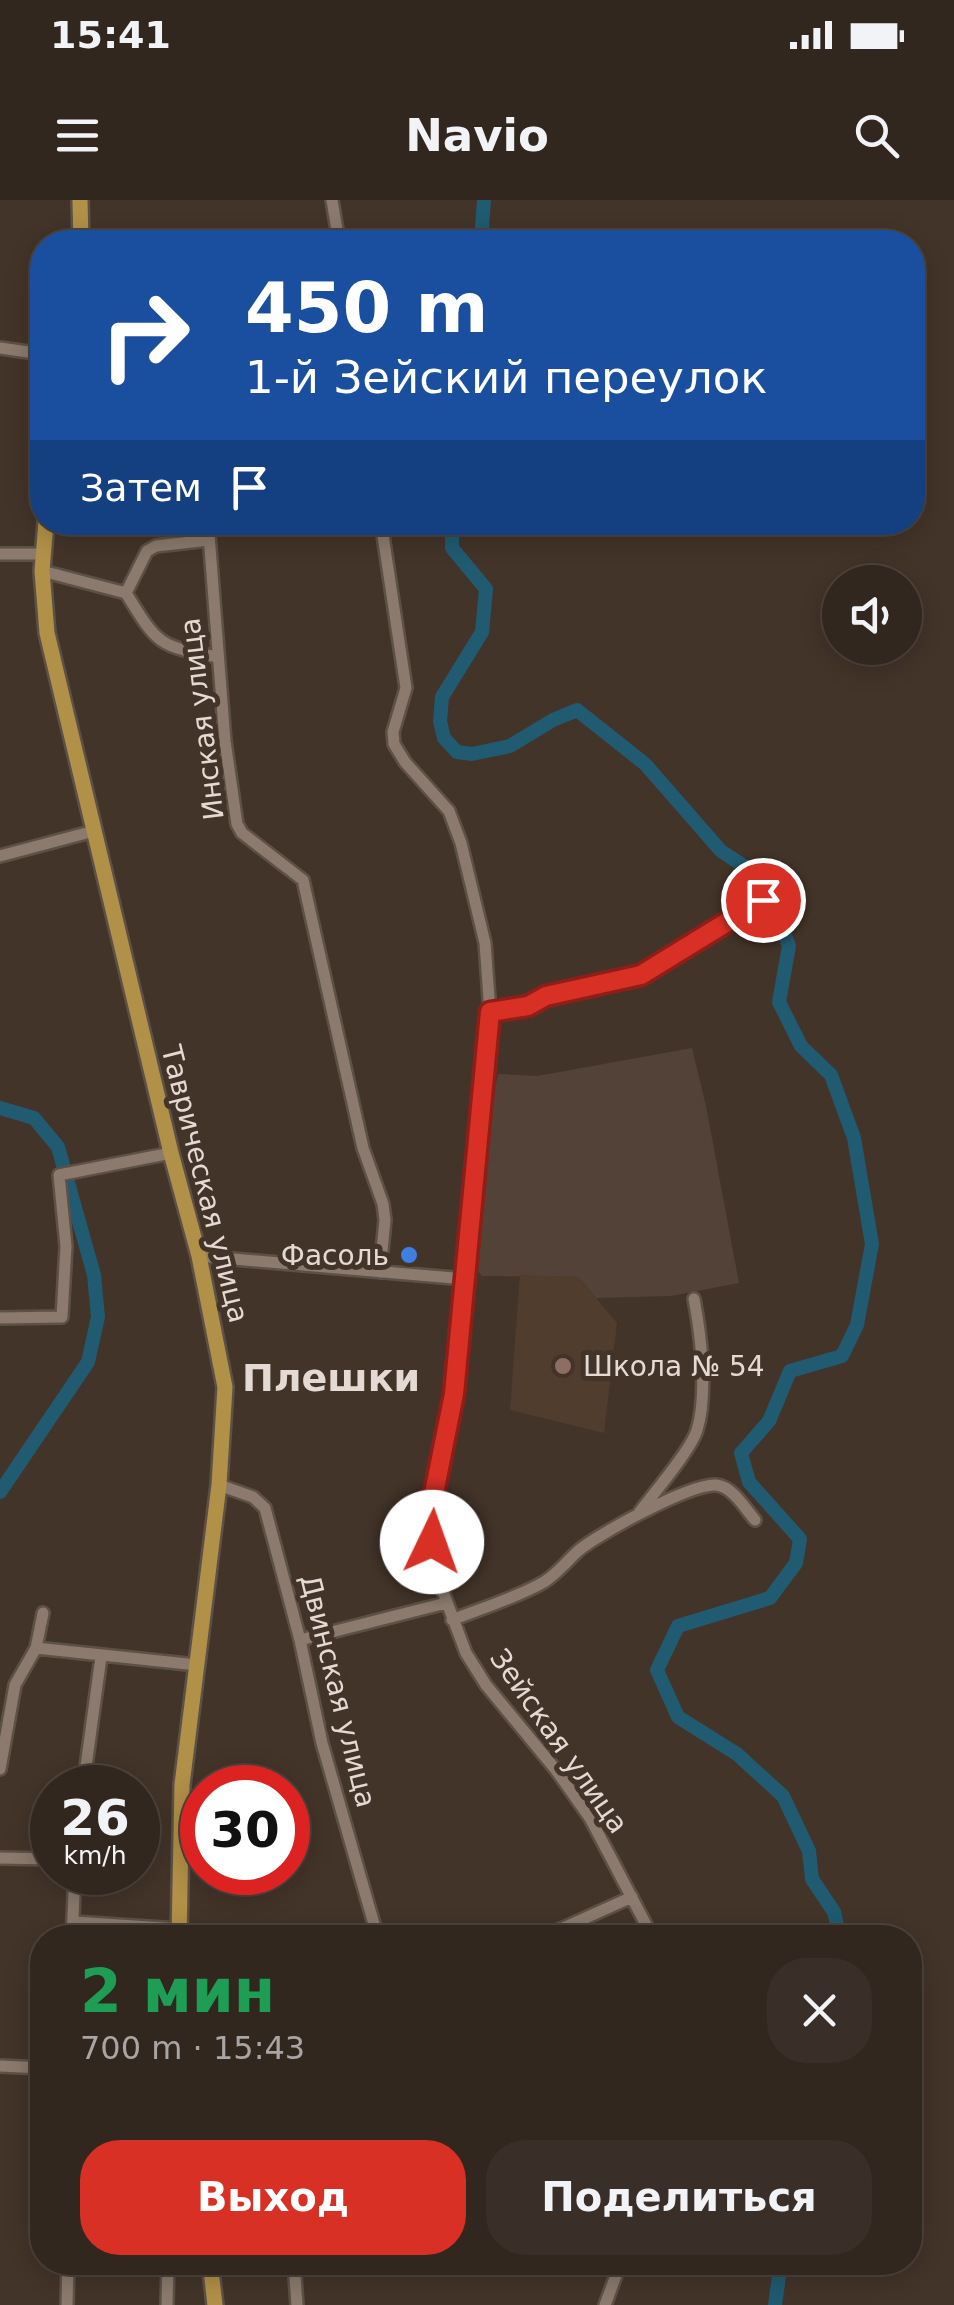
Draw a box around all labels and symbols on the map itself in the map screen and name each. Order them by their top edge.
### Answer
street label: Инская улица [173,616,231,822]
pin [721,858,806,943]
street label: Таврическая улица [154,1041,255,1326]
place label: Фасоль [281,1239,389,1272]
marker: Фасоль [398,1244,420,1266]
place label: Школа № 54 [583,1350,765,1383]
marker: Школа № 54 [552,1355,574,1377]
district label: Плешки [242,1356,420,1400]
position arrow [380,1490,484,1594]
street label: Двинская улица [293,1571,383,1811]
street label: Зейская улица [483,1642,635,1840]
speed limit sign: 30 [180,1765,310,1895]

